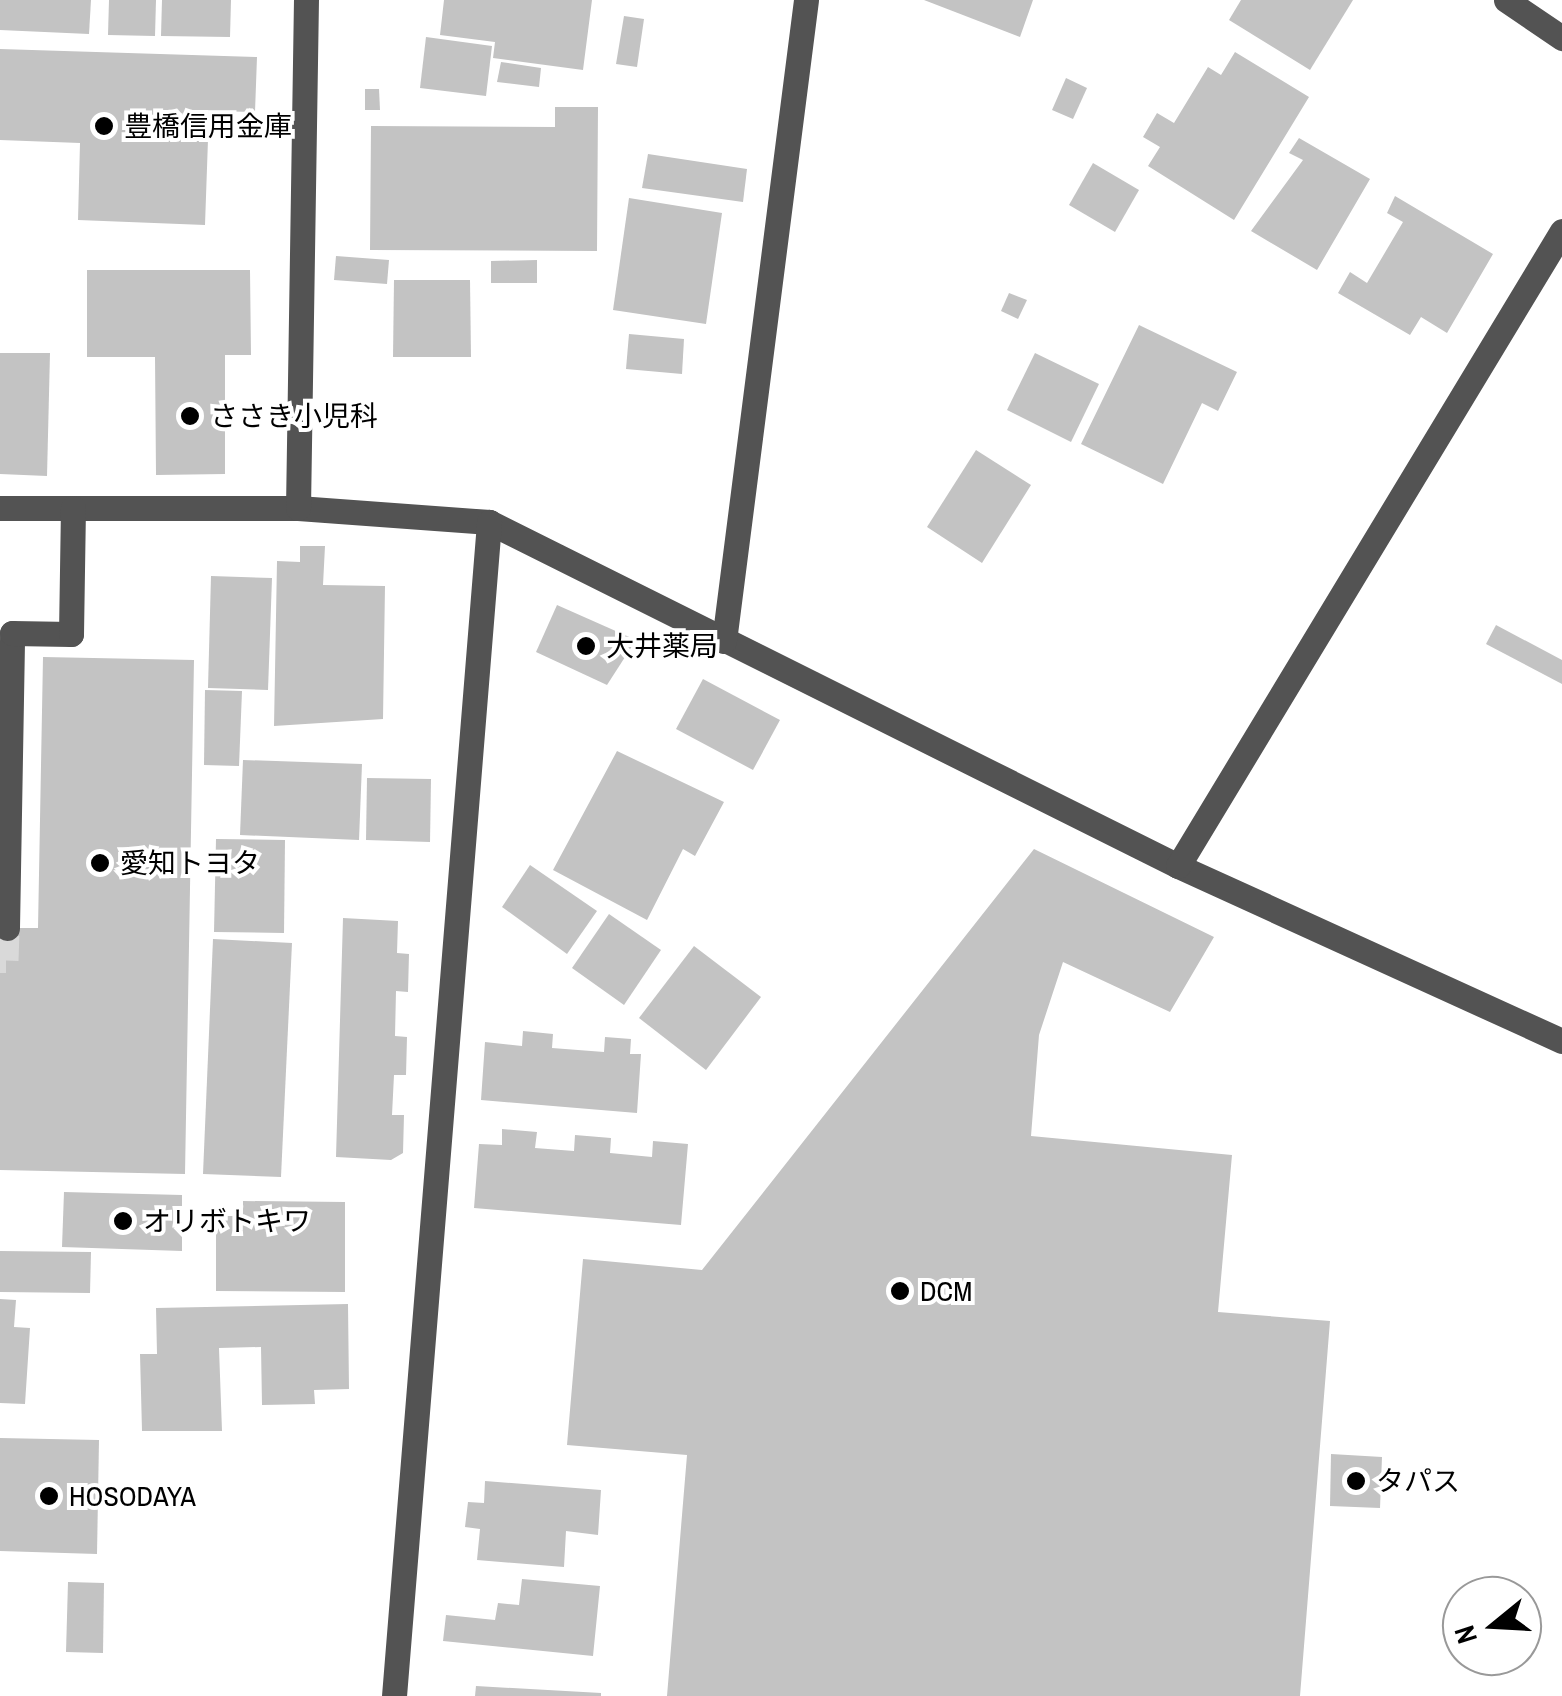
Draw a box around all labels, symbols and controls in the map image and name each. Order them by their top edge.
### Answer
place label: 豊橋信用金庫 [124,109,292,143]
marker: 豊橋信用金庫 [93,115,115,137]
place label: ささき小児科 [210,399,378,433]
marker: ささき小児科 [179,405,201,427]
place label: 大井薬局 [606,629,718,663]
marker: 大井薬局 [575,635,597,657]
place label: 愛知トヨタ [120,846,260,880]
marker: 愛知トヨタ [89,852,111,874]
place label: オリボトキワ [143,1204,311,1238]
marker: オリボトキワ [112,1210,134,1232]
place label: DCM [920,1274,972,1308]
marker: DCM [889,1280,911,1302]
place label: タパス [1376,1464,1460,1498]
marker: タパス [1345,1470,1367,1492]
place label: HOSODAYA [69,1479,196,1513]
marker: HOSODAYA [38,1485,60,1507]
north arrow [1442,1576,1542,1676]
text: N [1445,1621,1486,1648]

